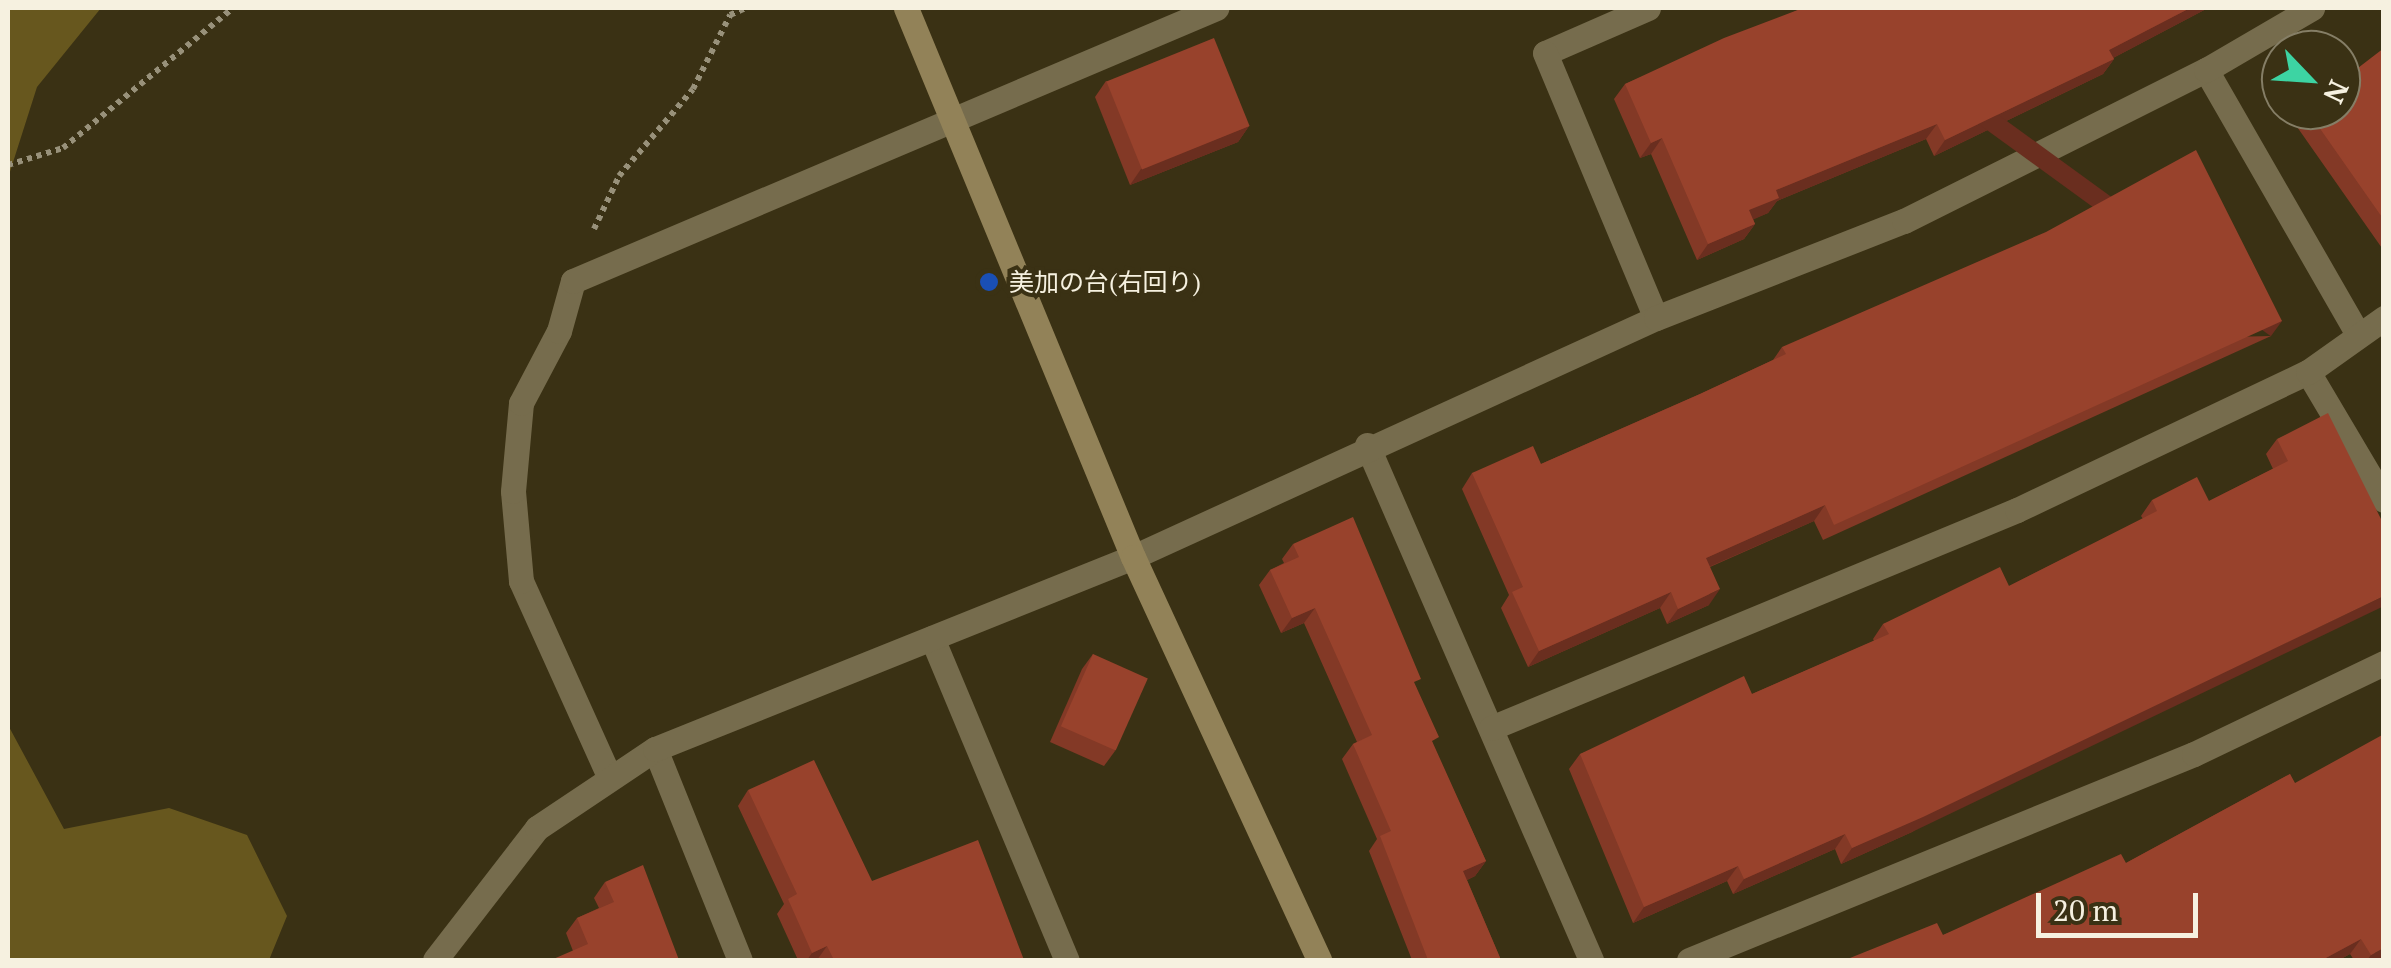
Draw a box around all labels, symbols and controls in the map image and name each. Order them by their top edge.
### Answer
north arrow [2261,30,2361,130]
text: N [2316,75,2358,109]
place label: 美加の台(右回り) [1009,267,1201,297]
marker: 美加の台(右回り) [978,271,1000,293]
scale bar [2041,873,2204,935]
text: 20 m [2053,890,2118,930]

